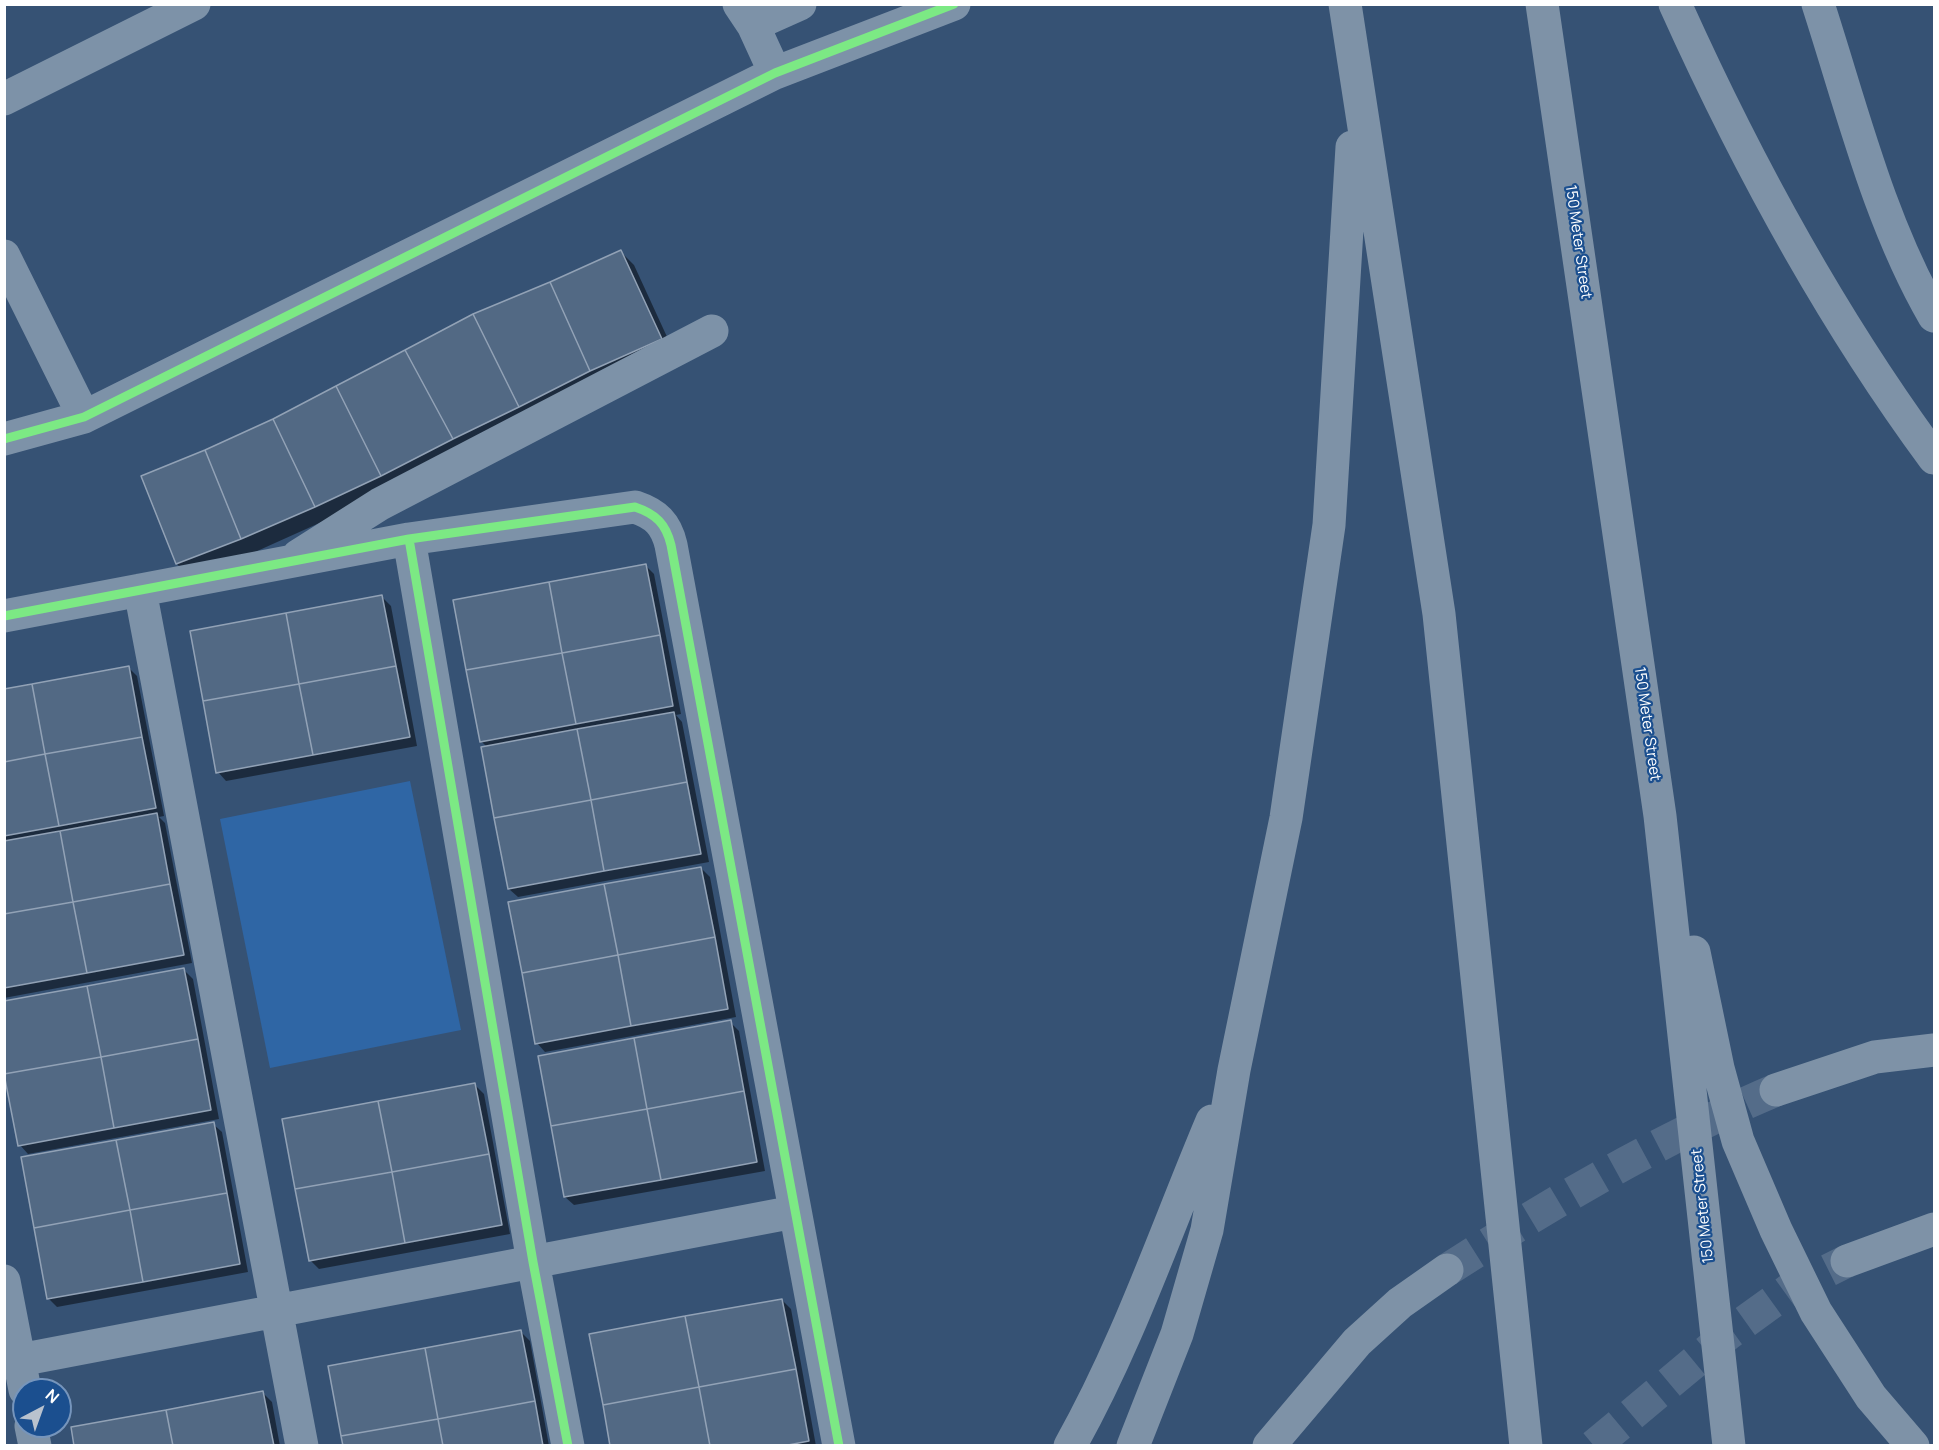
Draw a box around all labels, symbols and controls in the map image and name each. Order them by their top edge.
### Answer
street label: 150 Meter Street [1561,184,1595,300]
street label: 150 Meter Street [1630,666,1664,782]
street label: 150 Meter Street [1688,1148,1718,1264]
north arrow [12,1378,72,1438]
text: N [41,1384,64,1408]

